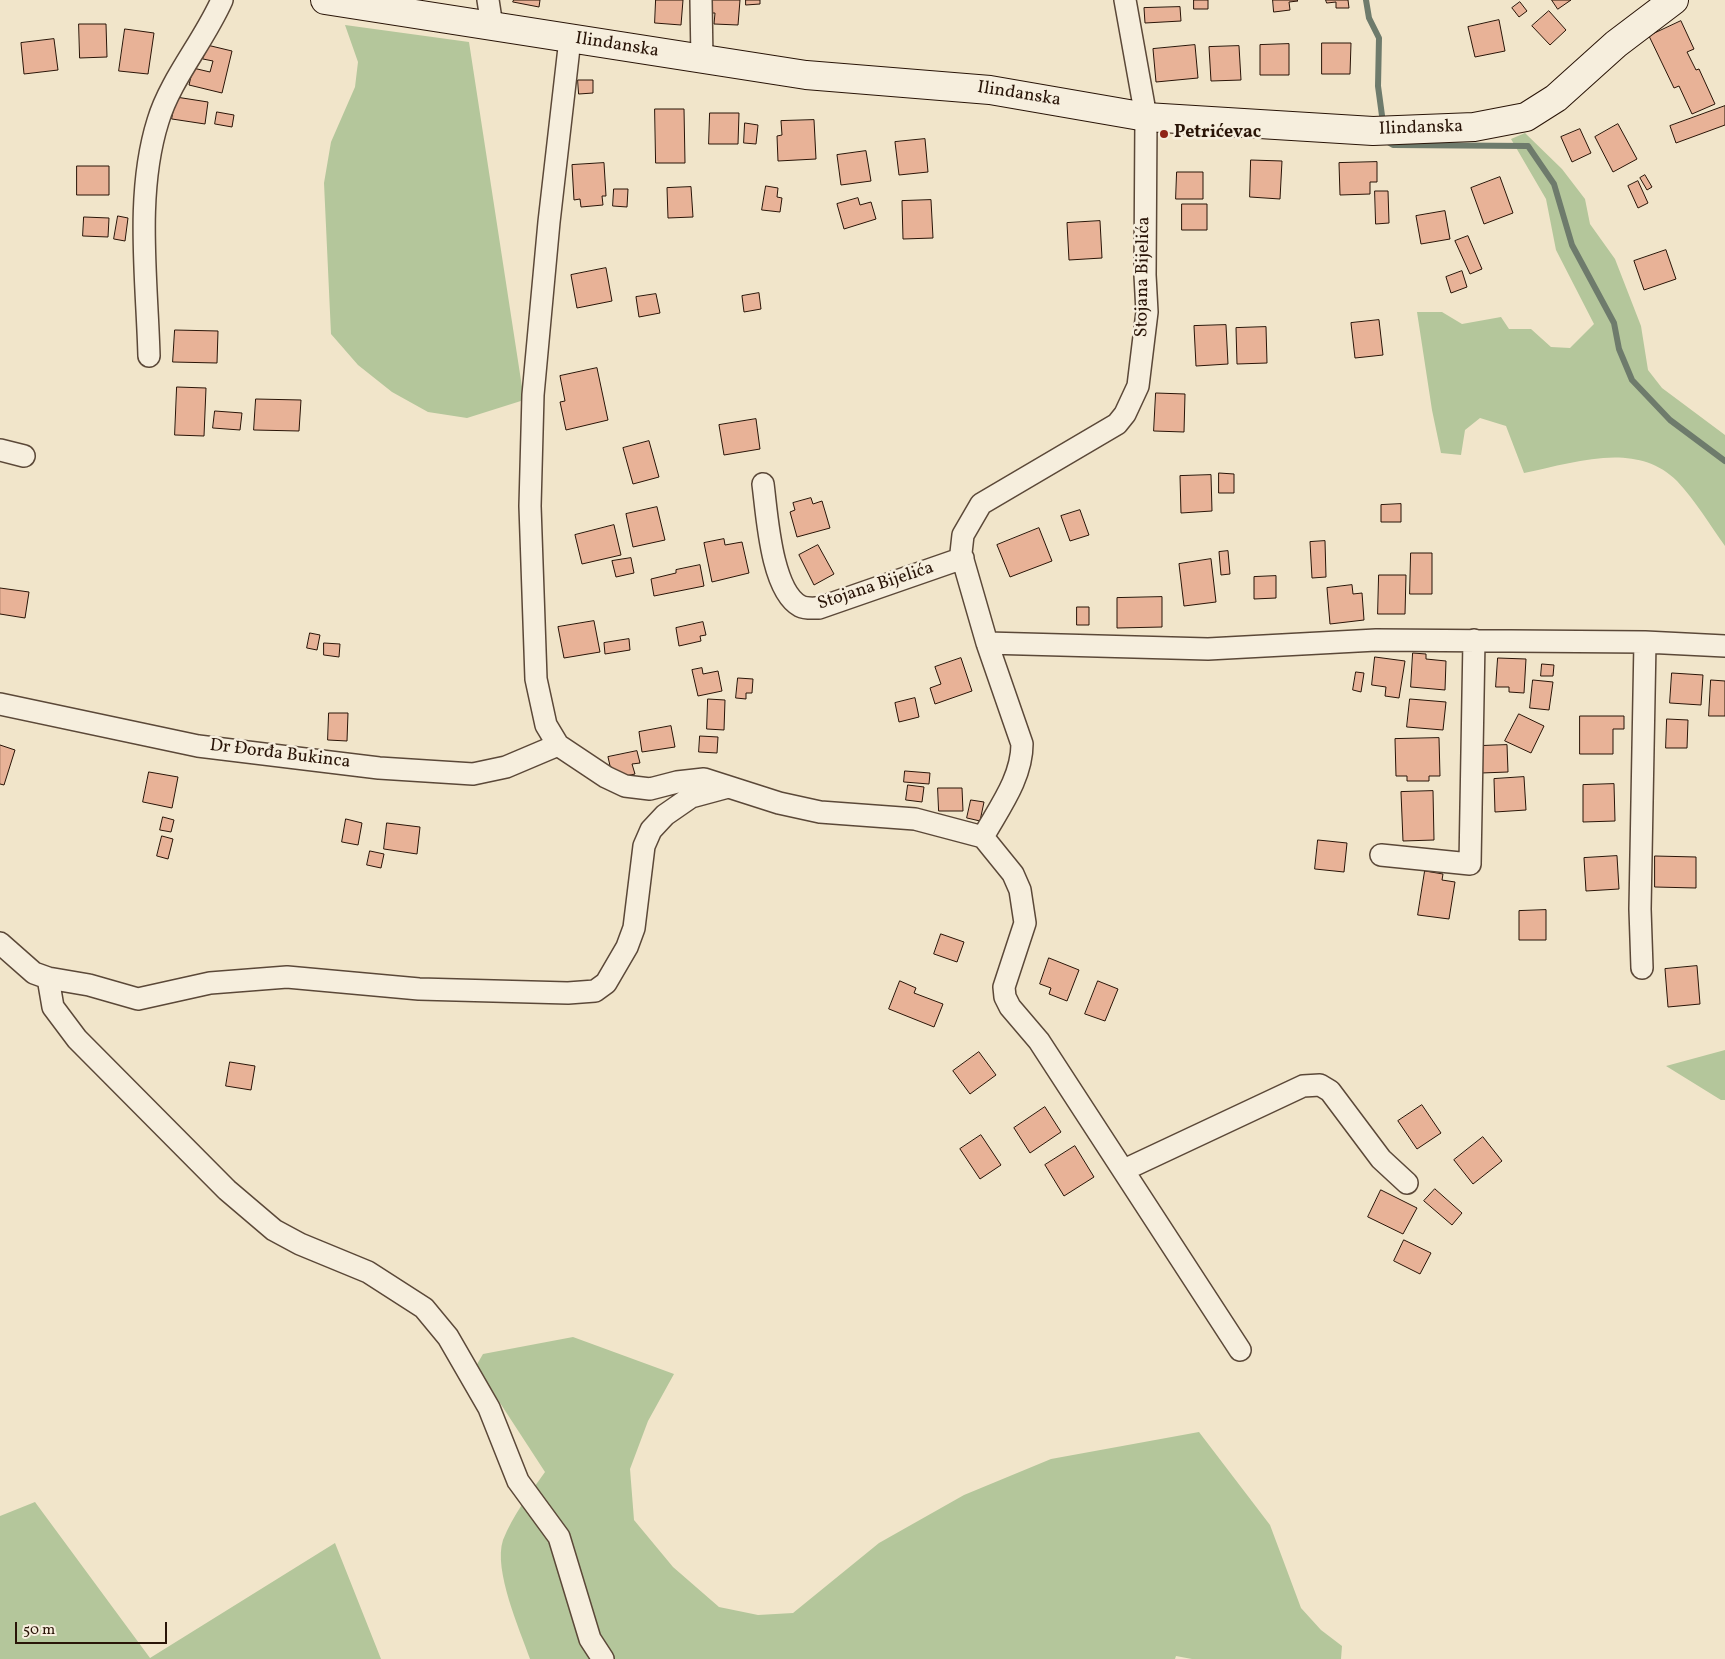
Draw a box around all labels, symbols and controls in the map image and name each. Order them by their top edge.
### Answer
street label: Ilindanska [574,29,660,63]
street label: Ilindanska [976,78,1062,112]
street label: Ilindanska [1379,117,1463,141]
place label: Petrićevac [1174,123,1261,145]
marker: Petrićevac [1158,128,1170,140]
street label: Stojana Bijelića [1132,216,1156,338]
street label: Stojana Bijelića [815,558,937,616]
street label: Dr Đorđa Bukinca [208,736,352,774]
scale bar [18,1612,170,1644]
text: 50 m [23,1620,55,1641]

